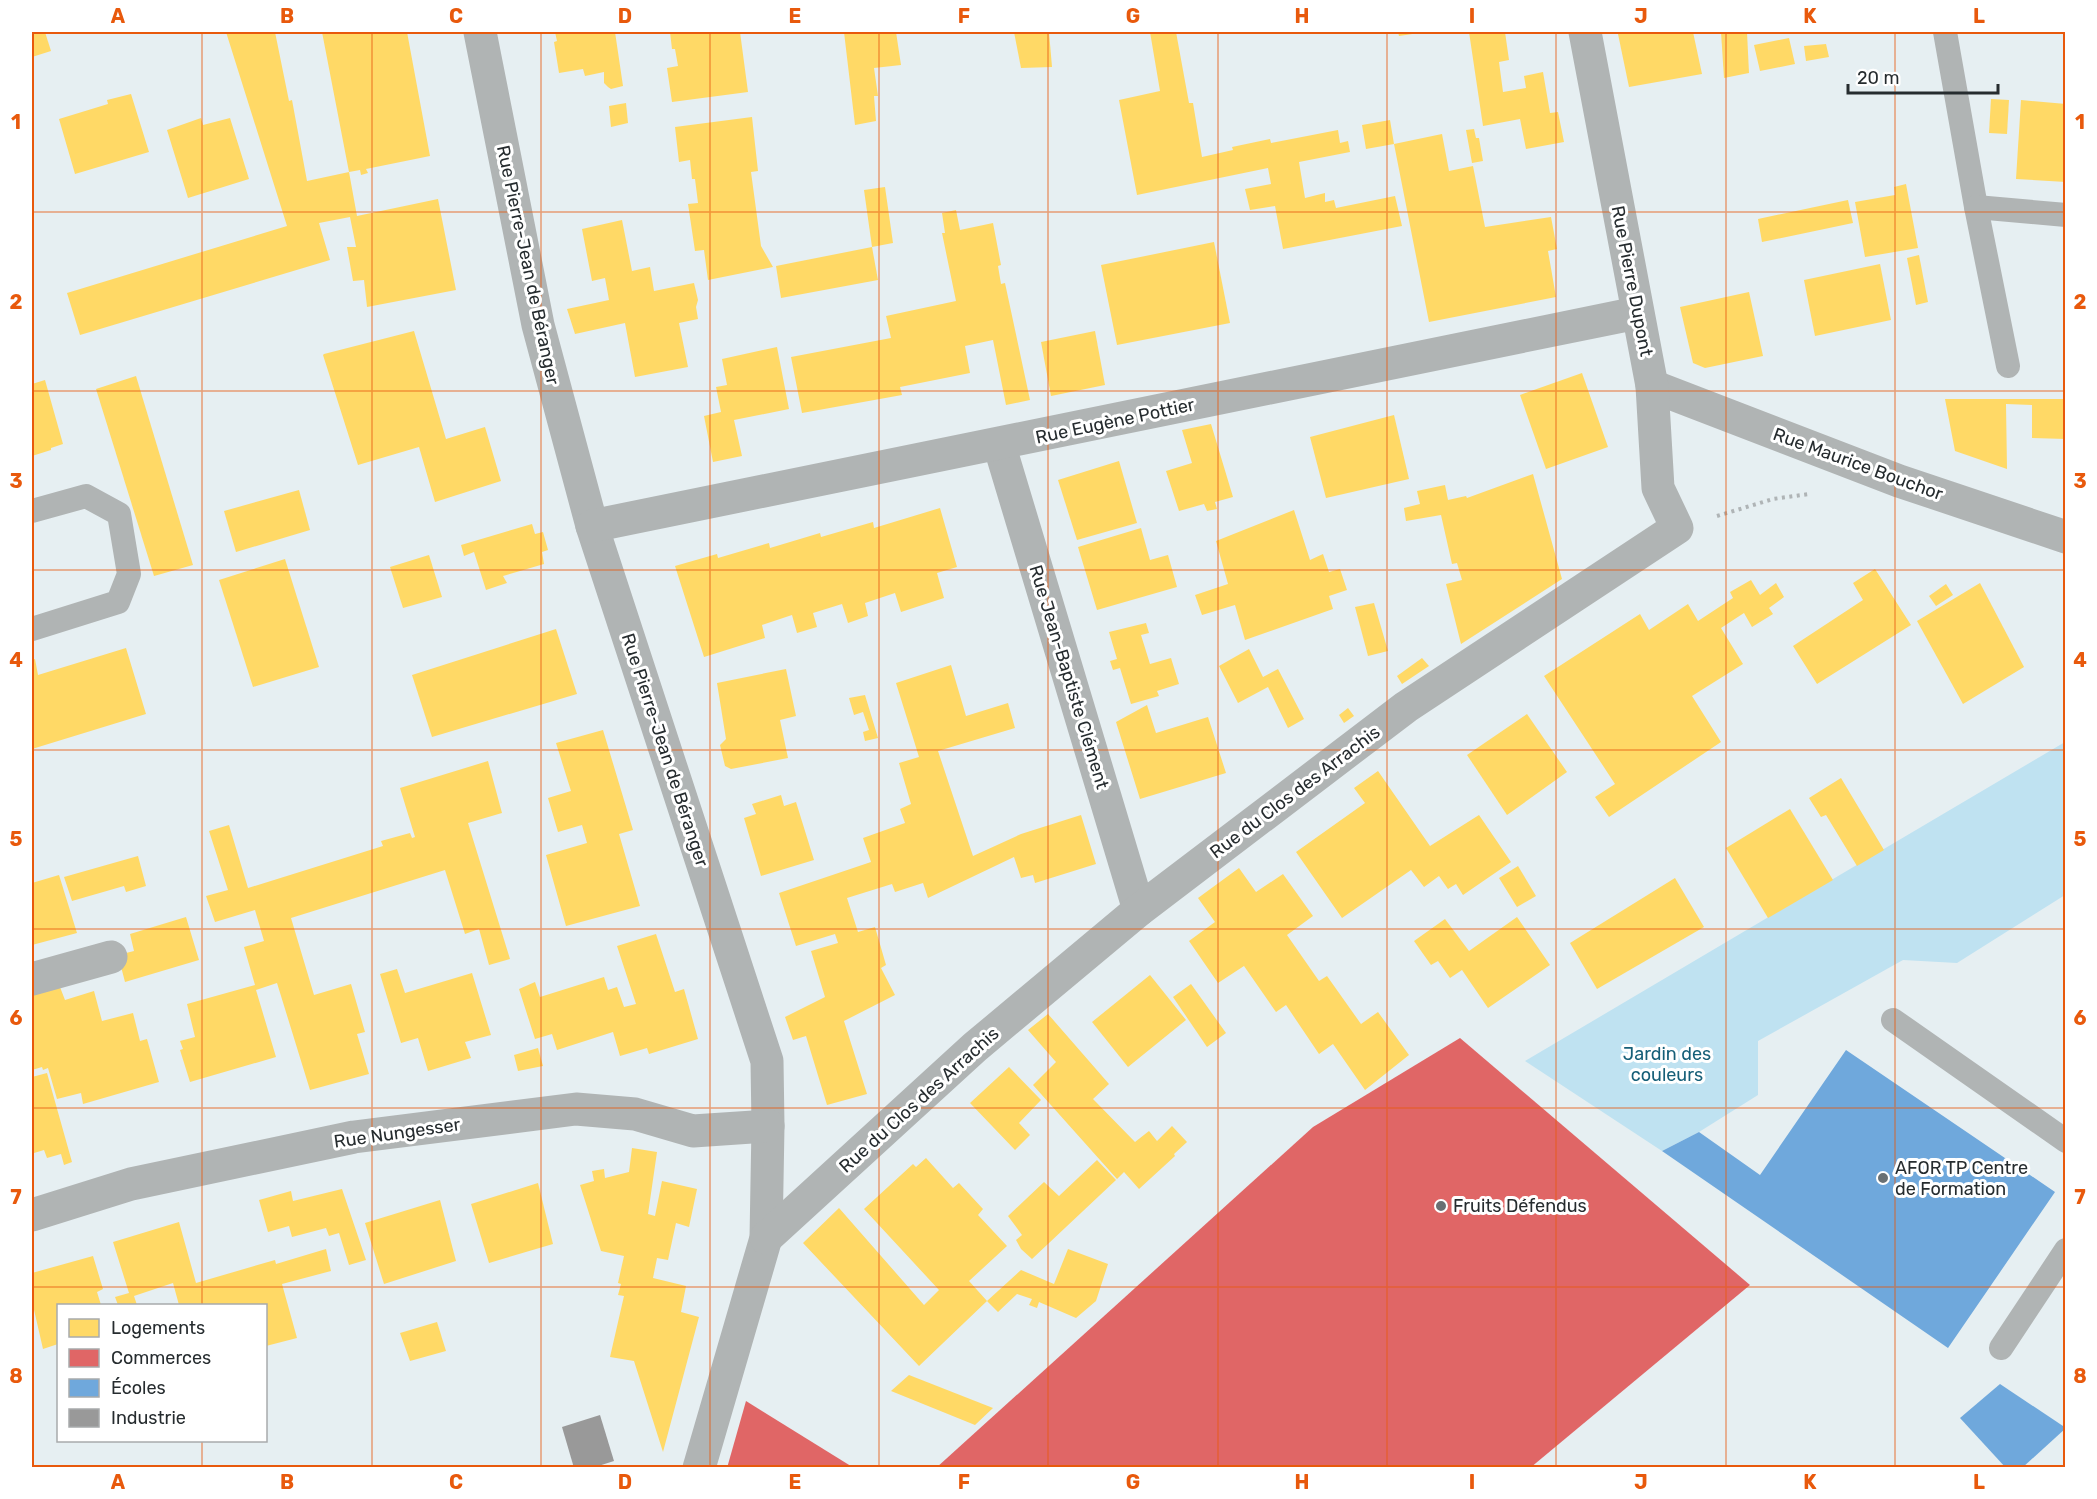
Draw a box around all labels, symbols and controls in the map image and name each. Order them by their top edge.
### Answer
text: A [111,4,126,28]
text: B [280,4,294,28]
text: C [449,4,463,28]
text: D [618,4,632,28]
text: E [789,4,801,28]
text: F [958,4,970,28]
text: G [1126,4,1140,28]
text: H [1295,4,1309,28]
text: I [1469,4,1475,28]
text: J [1634,4,1648,28]
text: K [1803,4,1817,28]
text: L [1973,4,1985,28]
scale bar [1848,57,1998,95]
text: 20 m [1857,67,1899,89]
text: 1 [11,110,21,134]
text: 1 [2075,110,2085,134]
street label: Rue Pierre-Jean de Béranger [492,143,564,387]
street label: Rue Pierre Dupont [1607,204,1657,358]
text: 2 [10,290,23,314]
text: 2 [2074,290,2087,314]
street label: Rue Eugène Pottier [1033,393,1197,449]
street label: Rue Maurice Bouchor [1770,423,1946,505]
text: 3 [9,469,23,493]
text: 3 [2073,469,2087,493]
street label: Rue Jean-Baptiste Clément [1024,562,1114,792]
street label: Rue Pierre-Jean de Béranger [617,630,713,870]
text: 4 [9,648,23,672]
text: 4 [2073,648,2087,672]
street label: Rue du Clos des Arrachis [1206,721,1384,863]
text: 5 [10,827,23,851]
text: 5 [2074,827,2087,851]
text: 6 [9,1006,23,1030]
text: 6 [2073,1006,2087,1030]
street label: Rue du Clos des Arrachis [835,1022,1003,1178]
park label: Jardin des couleurs [1623,1043,1711,1086]
street label: Rue Nungesser [332,1113,462,1153]
place label: AFOR TP Centre de Formation [1895,1157,2028,1200]
marker: AFOR TP Centre de Formation [1876,1171,1890,1185]
text: 7 [10,1185,22,1209]
text: 7 [2074,1185,2086,1209]
place label: Fruits Défendus [1453,1195,1587,1217]
marker: Fruits Défendus [1434,1199,1448,1213]
legend [57,1304,267,1442]
text: Logements [111,1317,205,1339]
text: Commerces [111,1347,211,1369]
text: 8 [9,1364,23,1388]
text: 8 [2073,1364,2087,1388]
text: Écoles [111,1377,166,1399]
text: Industrie [111,1407,186,1429]
text: A [111,1470,126,1494]
text: B [280,1470,294,1494]
text: C [449,1470,463,1494]
text: D [618,1470,632,1494]
text: E [789,1470,801,1494]
text: F [958,1470,970,1494]
text: G [1126,1470,1140,1494]
text: H [1295,1470,1309,1494]
text: I [1469,1470,1475,1494]
text: J [1634,1470,1648,1494]
text: K [1803,1470,1817,1494]
text: L [1973,1470,1985,1494]

